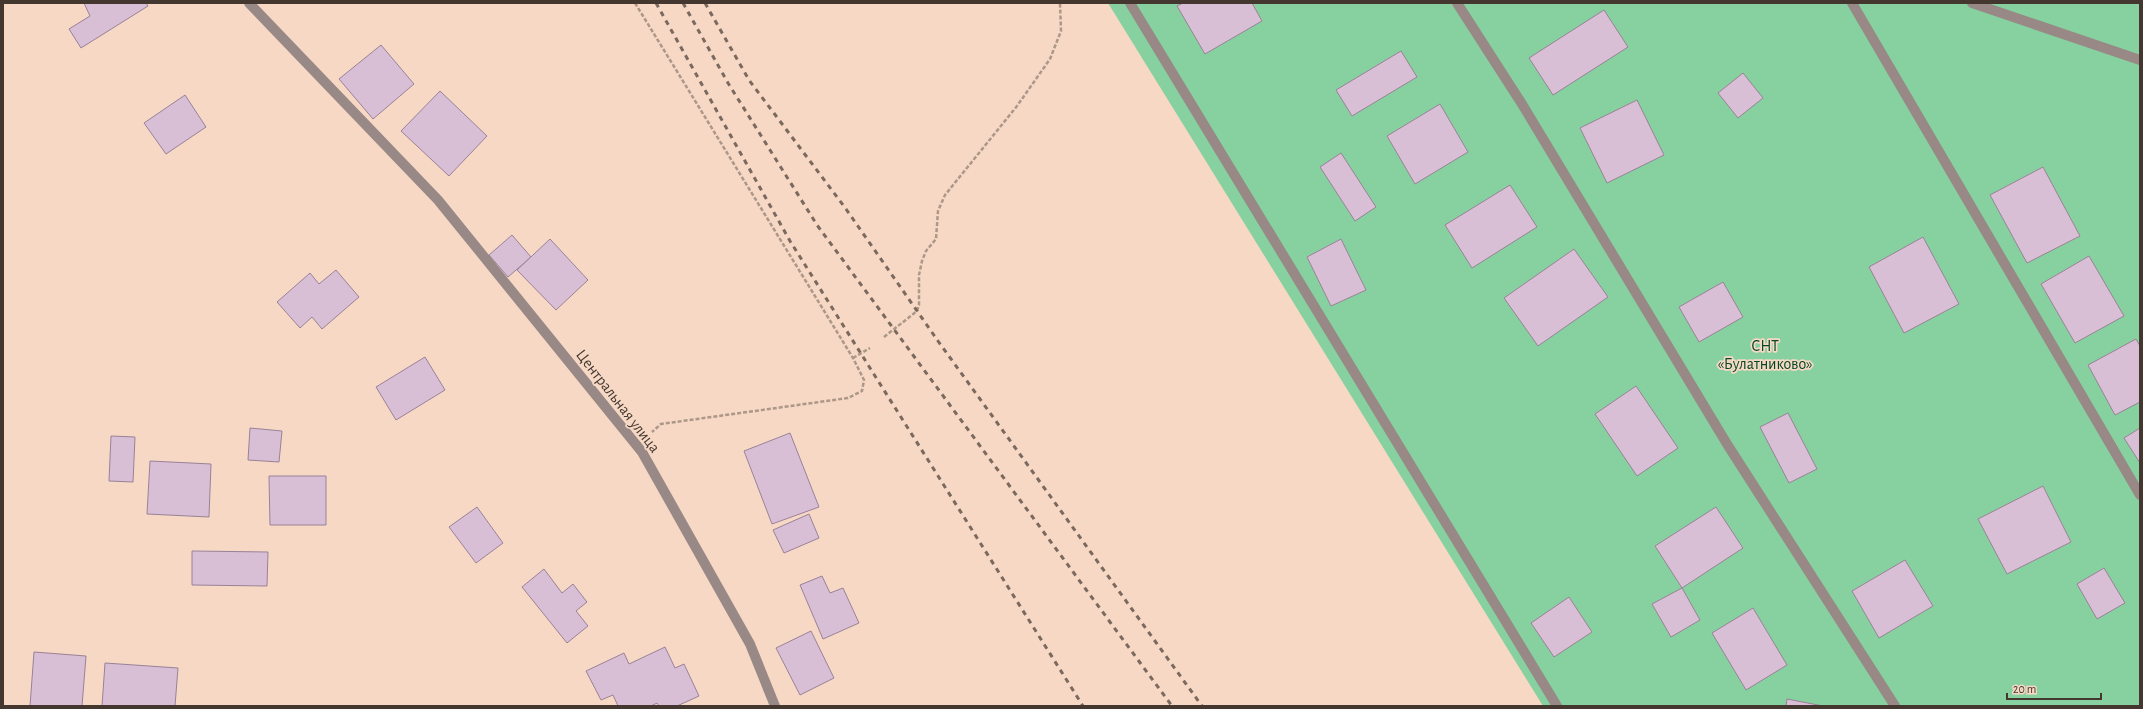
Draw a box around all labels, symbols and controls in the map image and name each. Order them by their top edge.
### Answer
park label: СНТ «Булатниково» [1717,338,1813,373]
street label: Центральная улица [572,346,663,456]
scale bar [2007,675,2101,701]
text: 20 m [2013,683,2036,695]

